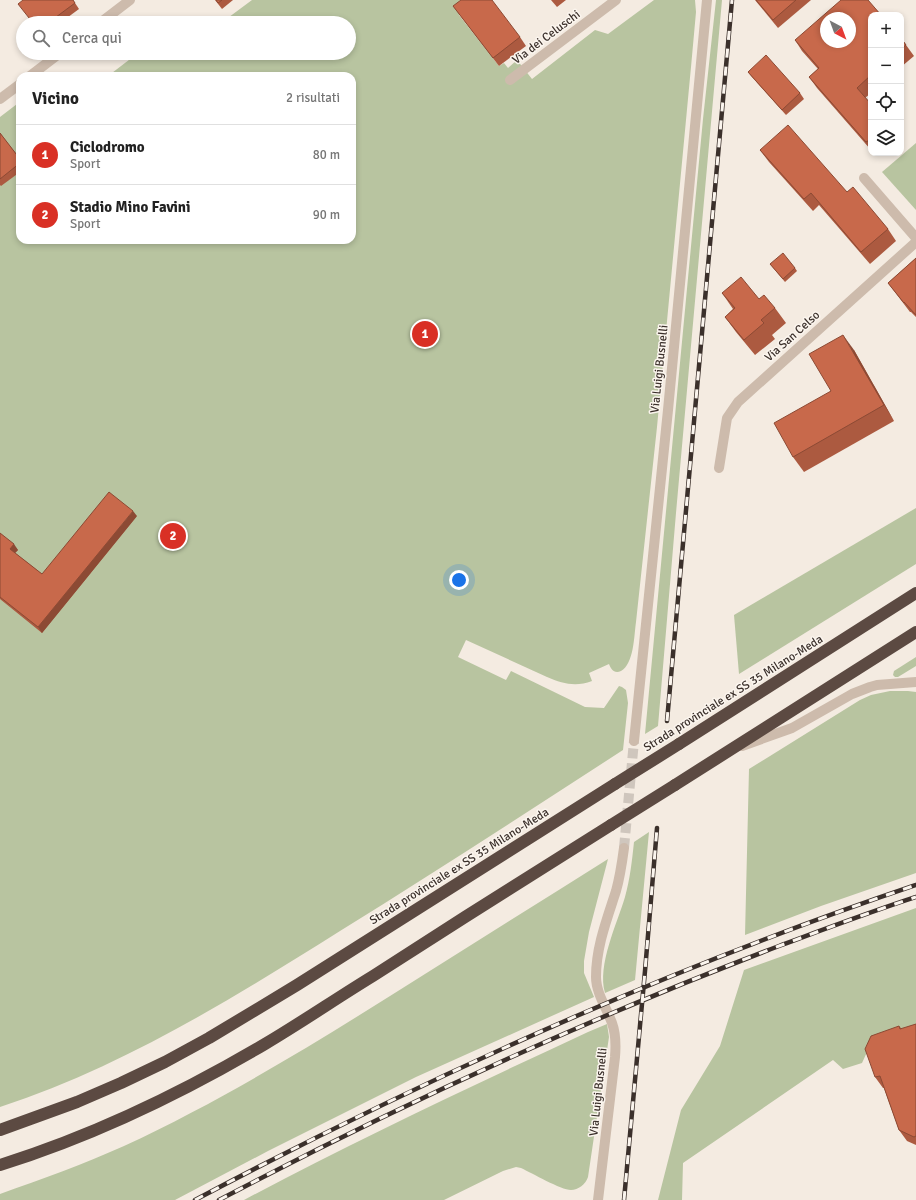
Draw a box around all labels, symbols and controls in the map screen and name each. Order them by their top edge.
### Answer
street label: Via dei Celuschi [509,7,583,68]
north arrow [820,12,856,48]
map controls [868,12,904,156]
button: + [868,12,904,48]
search box [16,16,356,60]
icon: search [30,27,52,49]
text: Cerca qui [62,29,122,47]
button: − [868,48,904,84]
button: locate [868,84,904,120]
text: Vicino [32,88,79,109]
text: 2 risultati [286,90,340,106]
button: layers [868,120,904,156]
text: Ciclodromo [70,138,145,156]
text: 1 [41,147,49,163]
text: 80 m [313,147,340,163]
text: Sport [70,156,100,172]
text: Stadio Mino Favini [70,198,191,216]
text: 2 [41,207,49,223]
text: 90 m [313,207,340,223]
text: Sport [70,216,100,232]
street label: Via San Celso [762,308,823,365]
pin: 1 [412,319,438,349]
street label: Via Luigi Busnelli [647,324,672,414]
pin: 2 [160,521,186,551]
your location [449,570,469,590]
street label: Strada provinciale ex SS 35 Milano-Meda [641,632,826,755]
street label: Strada provinciale ex SS 35 Milano-Meda [367,805,552,928]
street label: Via Luigi Busnelli [586,1047,611,1137]

